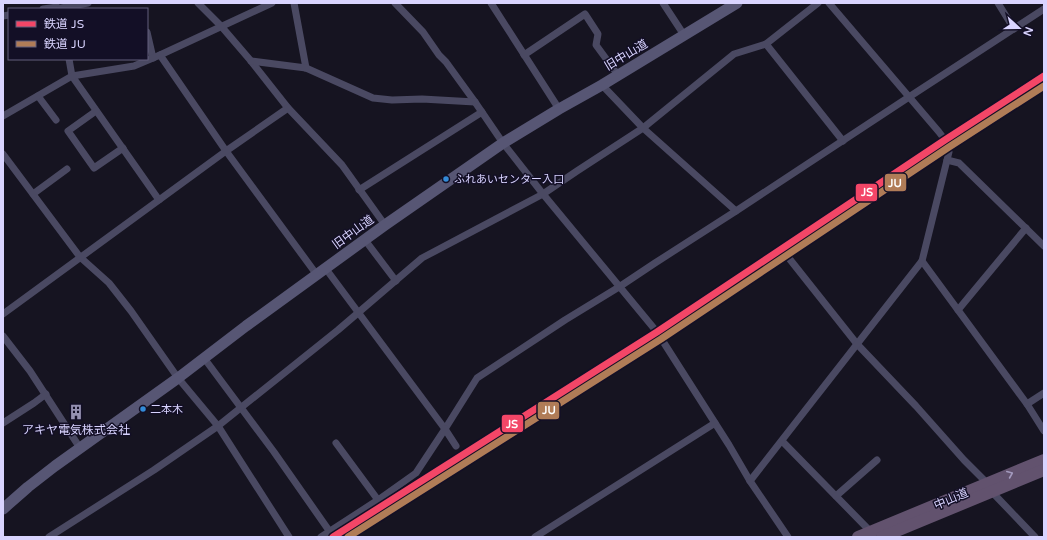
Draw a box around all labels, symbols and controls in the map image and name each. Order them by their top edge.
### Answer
legend [8,8,148,60]
north arrow [999,8,1039,48]
text: 鉄道 JS [44,17,84,31]
text: N [1020,25,1036,38]
text: 鉄道 JU [44,37,86,51]
street label: 旧中山道 [602,37,650,73]
place label: ふれあいセンター入口 [454,173,564,186]
line badge: JU [884,173,907,192]
marker: ふれあいセンター入口 [441,174,451,184]
text: JU [887,177,902,190]
line badge: JS [855,183,878,202]
text: JS [860,186,873,199]
street label: 旧中山道 [329,212,377,252]
line badge: JU [537,401,560,420]
building icon: アキヤ電気株式会社 [67,403,85,421]
place label: 二本木 [150,403,183,416]
marker: 二本木 [138,404,148,414]
text: JU [541,404,556,417]
line badge: JS [501,414,524,433]
text: JS [505,418,518,431]
place label: アキヤ電気株式会社 [22,423,130,437]
one-way arrow [1006,471,1014,479]
street label: 中山道 [932,486,970,512]

